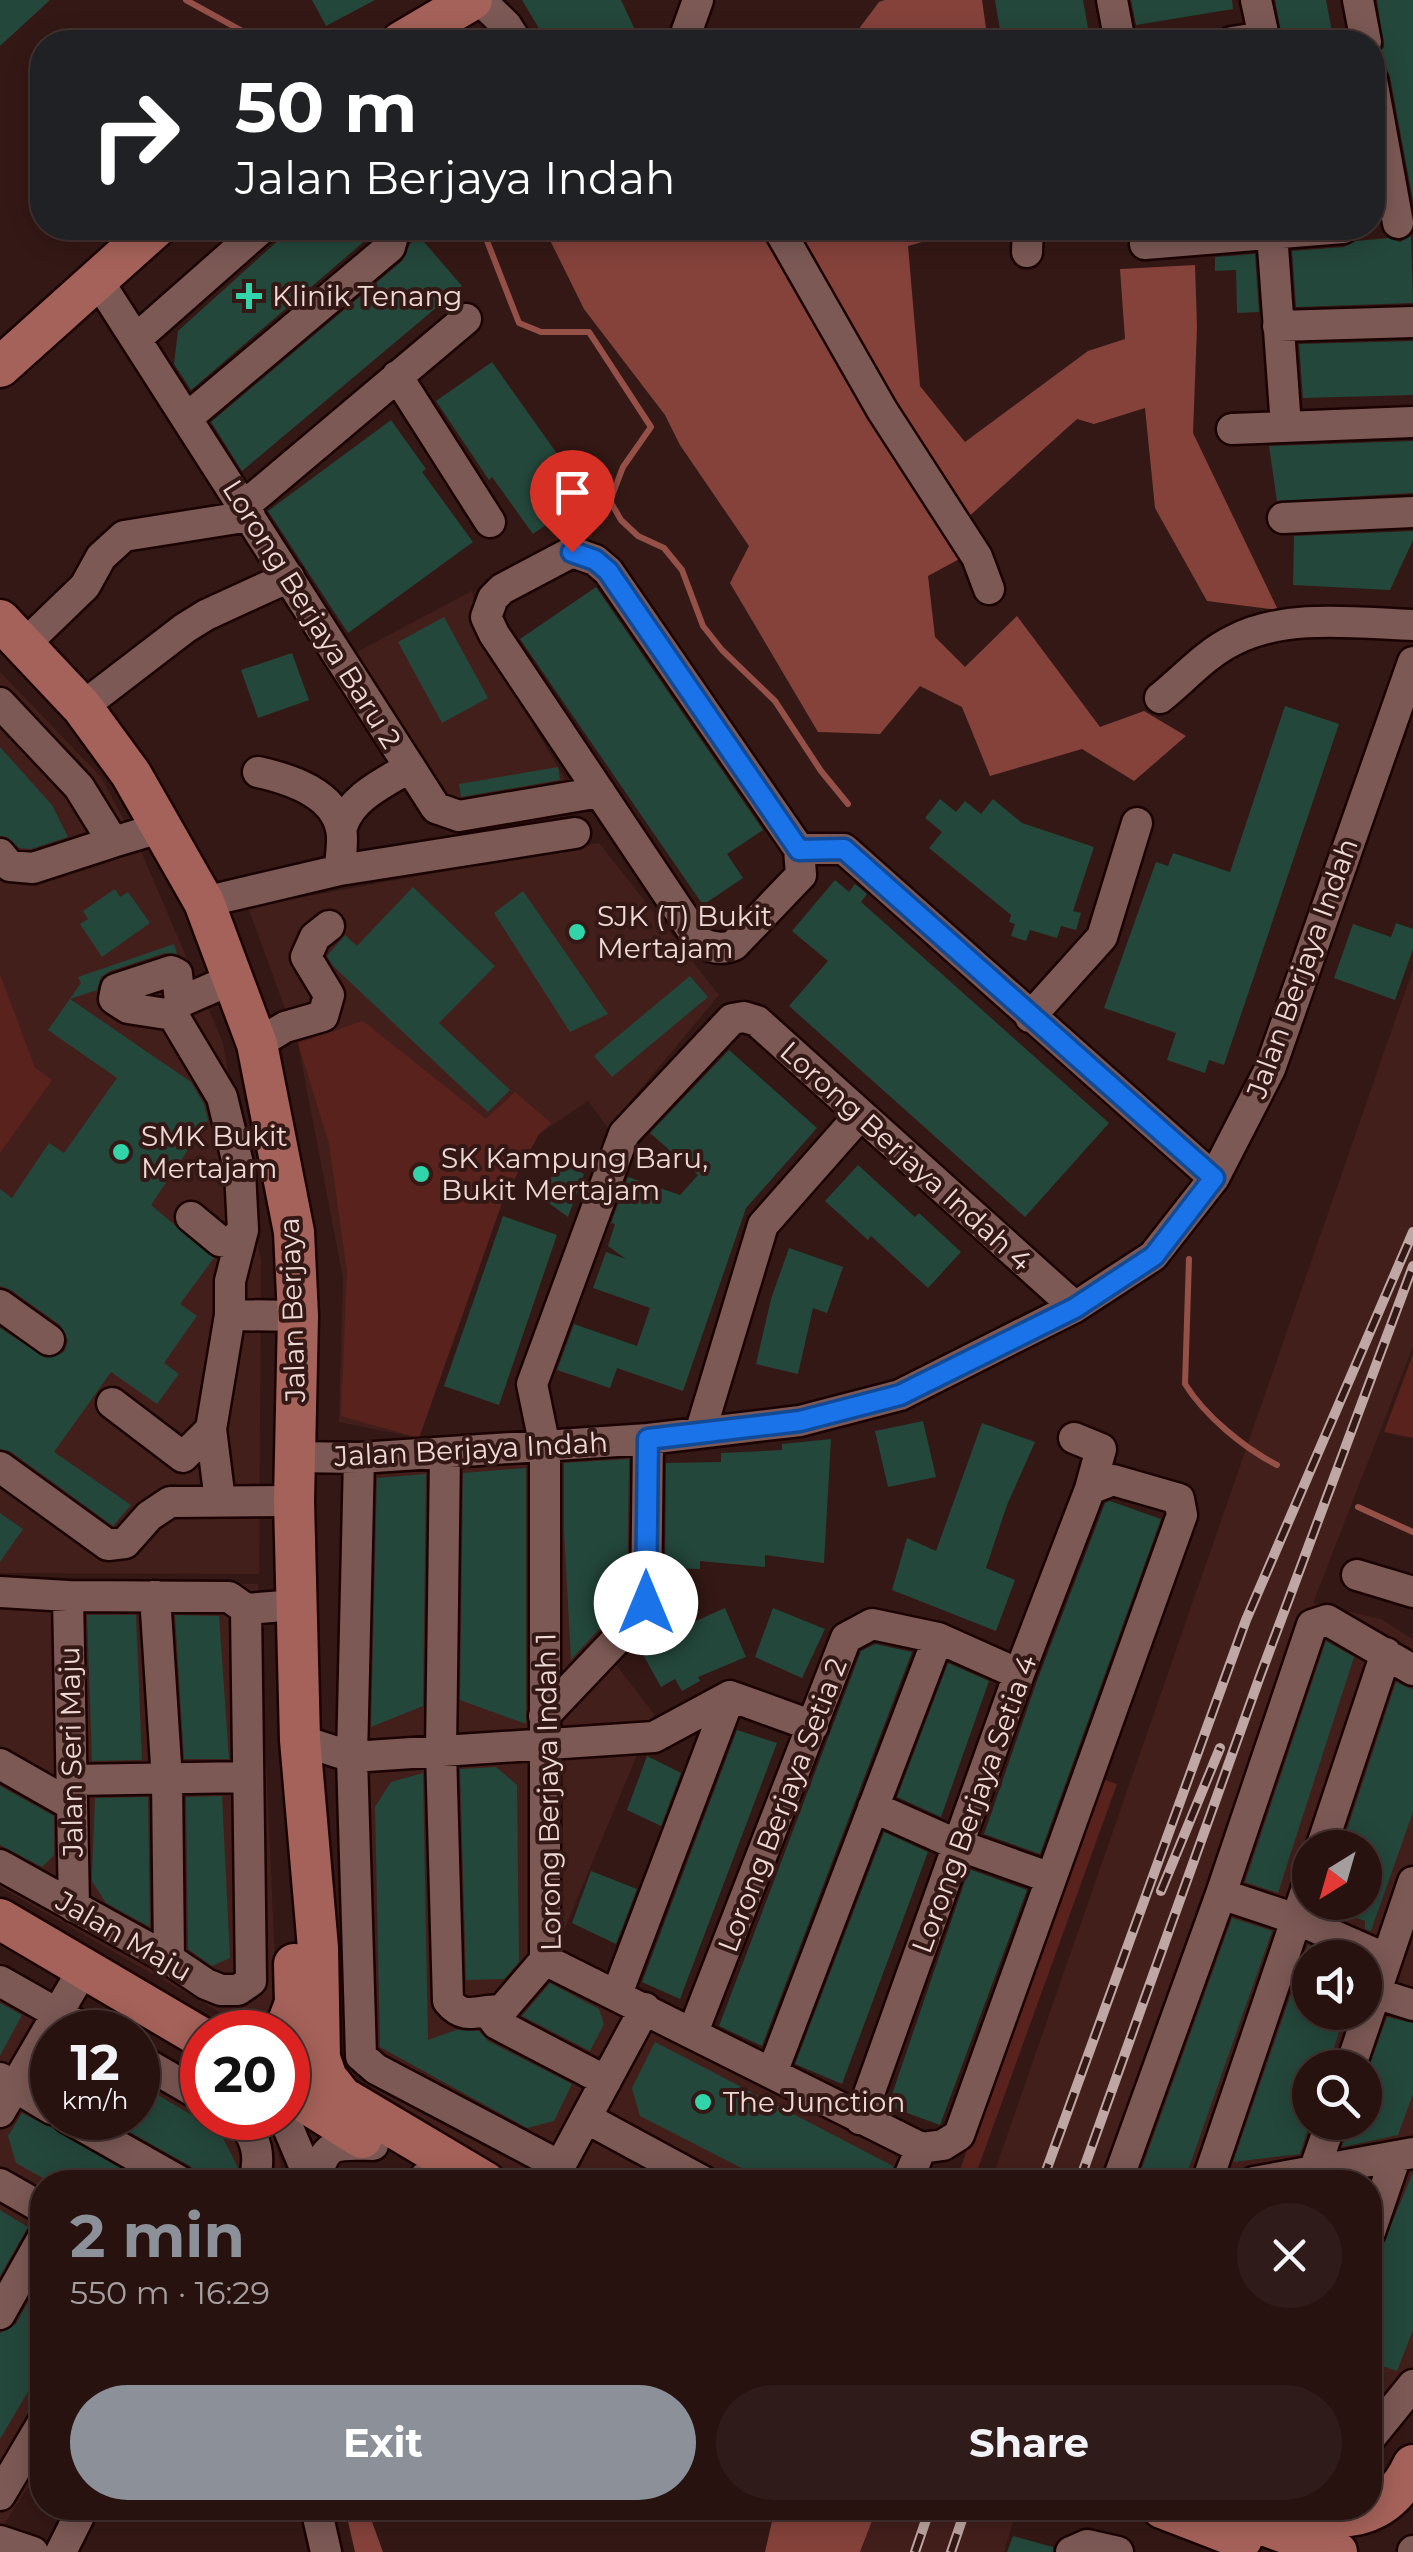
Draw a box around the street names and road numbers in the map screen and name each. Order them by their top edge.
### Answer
street label: Lorong Berjaya Baru 2 [215,474,409,754]
street label: Jalan Berjaya Indah [1239,833,1365,1104]
street label: Lorong Berjaya Indah 4 [773,1034,1039,1278]
street label: Jalan Berjaya [272,1217,312,1404]
street label: Jalan Berjaya Indah [332,1425,609,1473]
street label: Lorong Berjaya Indah 1 [528,1633,568,1951]
street label: Jalan Seri Maju [52,1646,90,1859]
street label: Lorong Berjaya Setia 4 [904,1650,1044,1958]
street label: Lorong Berjaya Setia 2 [710,1653,854,1957]
street label: Jalan Maju [49,1883,198,1988]

